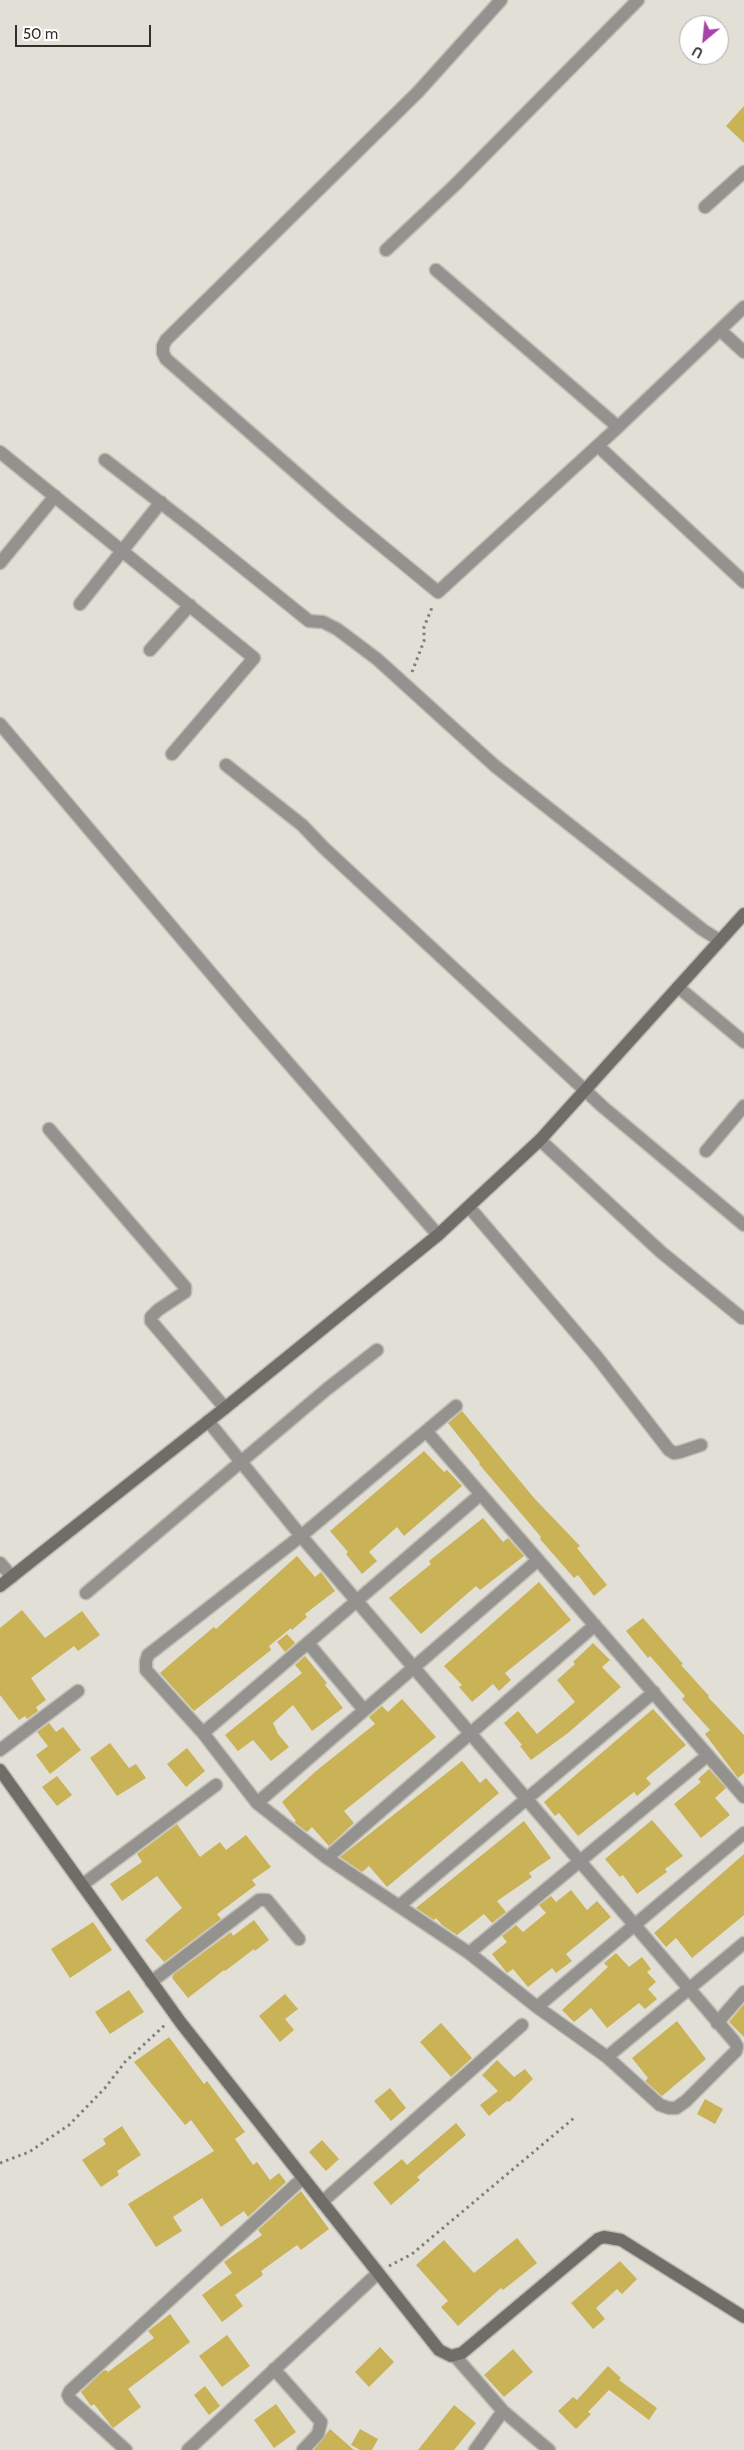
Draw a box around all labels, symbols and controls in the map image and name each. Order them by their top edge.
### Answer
scale bar [18,15,154,47]
north arrow [679,15,729,65]
text: 50 m [23,25,58,43]
text: U [689,42,706,63]

